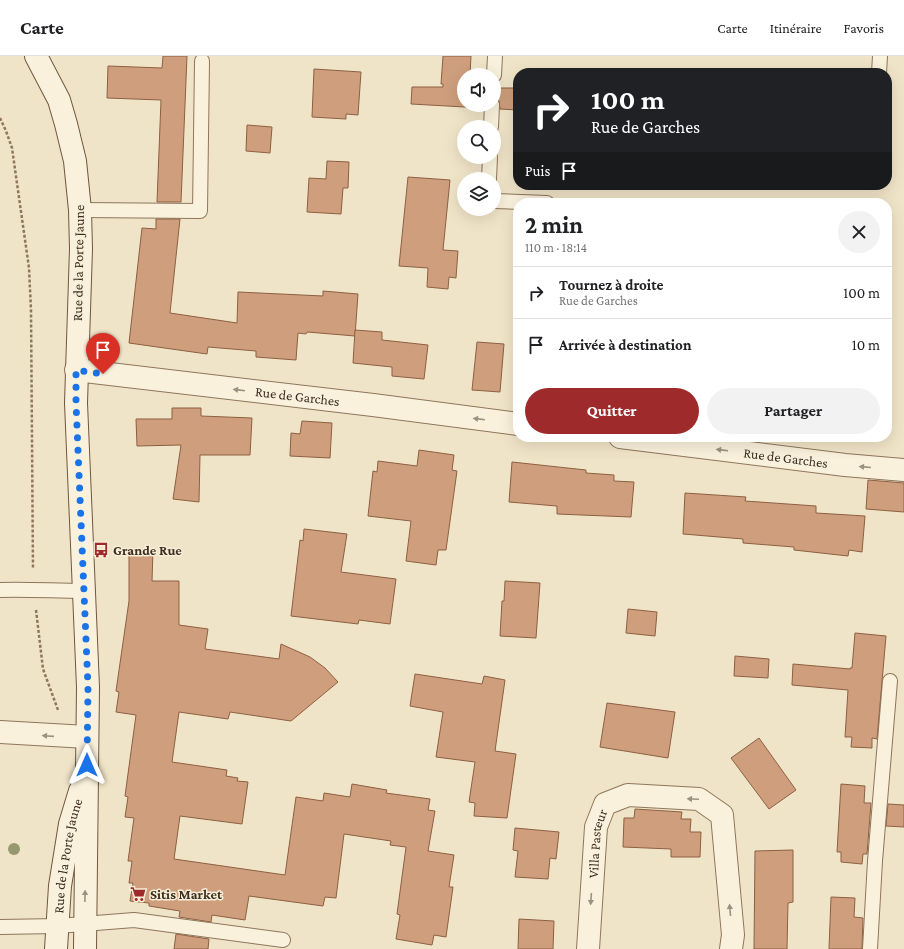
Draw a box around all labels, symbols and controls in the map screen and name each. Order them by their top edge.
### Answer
text: Carte [20,17,64,38]
text: Carte [717,20,748,36]
text: Itinéraire [770,20,822,36]
text: Favoris [844,20,884,36]
map controls [457,68,501,216]
button: sound [457,68,501,112]
icon: right [525,84,577,136]
text: 100 m [591,84,665,115]
text: Rue de Garches [591,117,700,137]
button: search [457,120,501,164]
icon: arrive [558,160,580,182]
text: Puis [525,163,550,179]
button: layers [457,172,501,216]
street label: Rue de la Porte Jaune [69,205,87,321]
text: 2 min [525,211,583,238]
button: close [838,211,880,253]
text: 110 m · 18:14 [525,240,587,255]
text: Tournez à droite [559,277,663,293]
icon: right [525,282,547,304]
text: 100 m [843,285,880,301]
text: Rue de Garches [559,293,638,308]
pin [86,333,120,374]
icon: arrive [525,334,547,356]
text: Arrivée à destination [559,337,692,353]
text: 10 m [852,337,880,353]
icon: arrive [92,339,114,361]
street label: Rue de Garches [254,383,341,409]
one-way arrow [233,386,245,393]
button: Quitter [525,388,699,434]
button: Partager [707,388,880,434]
one-way arrow [473,416,485,422]
street label: Rue de Garches [743,444,829,471]
one-way arrow [716,447,728,453]
one-way arrow [859,463,871,470]
bus stop icon: Grande Rue [92,541,110,559]
place label: Grande Rue [113,542,182,558]
one-way arrow [42,732,54,739]
position arrow [66,744,108,786]
one-way arrow [687,795,699,802]
street label: Rue de la Porte Jaune [50,796,85,914]
street label: Villa Pasteur [585,807,610,879]
supermarket icon: Sitis Market [129,885,147,903]
place label: Sitis Market [150,886,223,902]
one-way arrow [82,890,89,902]
one-way arrow [587,893,594,905]
one-way arrow [727,904,734,916]

